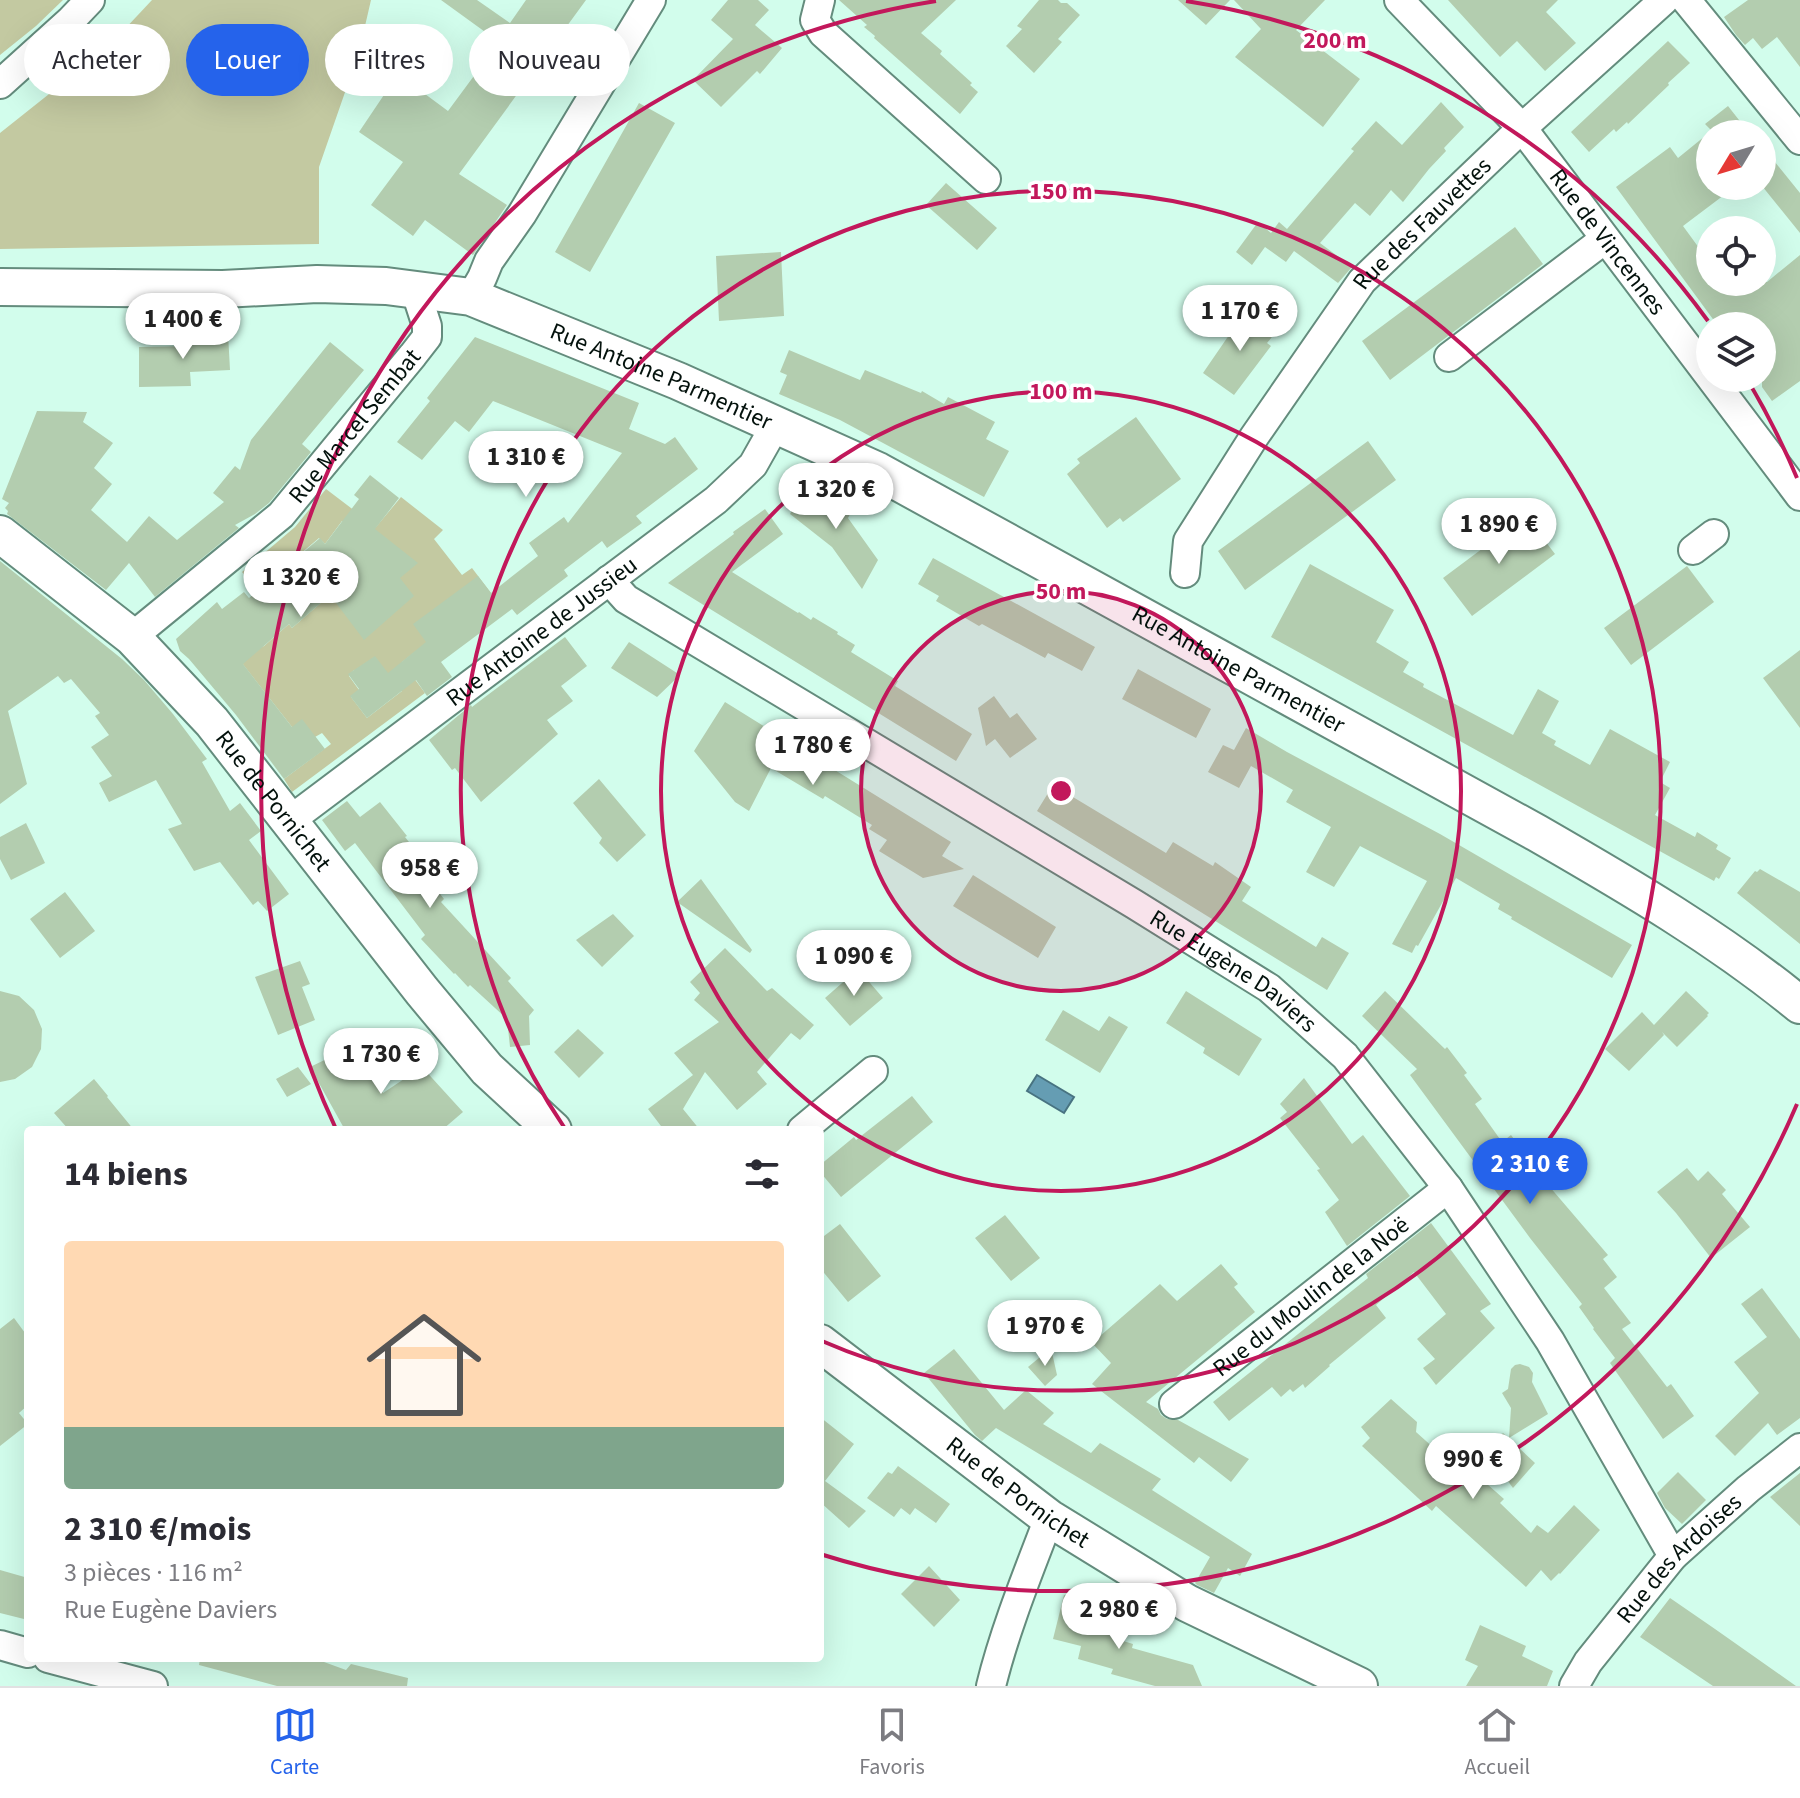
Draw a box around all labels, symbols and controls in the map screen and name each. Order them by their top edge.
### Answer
text: 200 m [1303,23,1367,58]
chip: Acheter [24,24,170,96]
chip: Louer [186,24,309,96]
chip: Filtres [325,24,453,96]
chip: Nouveau [469,24,630,96]
north arrow [1696,120,1776,200]
map controls [1696,120,1776,392]
street label: Rue des Fauvettes [1344,149,1499,297]
street label: Rue de Vincennes [1541,161,1675,322]
text: 150 m [1029,174,1093,209]
button: locate [1696,216,1776,296]
pin: 1 170 € [1166,285,1314,353]
text: 1 170 € [1200,292,1280,329]
pin: 1 400 € [109,293,257,361]
text: 1 400 € [143,300,223,337]
button: layers [1696,312,1776,392]
street label: Rue Antoine Parmentier [545,313,779,439]
street label: Rue Marcel Sembat [280,341,429,511]
text: 100 m [1029,374,1093,409]
pin: 1 310 € [452,431,600,499]
text: 1 310 € [486,438,566,475]
pin: 1 320 € [762,463,910,531]
text: 1 320 € [796,470,876,507]
pin: 1 890 € [1425,498,1573,566]
text: 1 890 € [1459,505,1539,542]
street label: Rue Antoine de Jussieu [438,547,645,715]
pin: 1 320 € [227,551,375,619]
text: 1 320 € [261,558,341,595]
text: 50 m [1036,574,1086,609]
street label: Rue Antoine Parmentier [1126,596,1352,742]
pin: 1 780 € [739,719,887,787]
street label: Rue de Pornichet [207,723,340,879]
text: 1 780 € [773,726,853,763]
centre of rings [1047,777,1075,805]
pin: 958 € [374,842,486,910]
text: 958 € [400,849,460,886]
street label: Rue Eugène Daviers [1143,901,1325,1041]
pin: 1 090 € [780,930,928,998]
text: 1 090 € [814,937,894,974]
pin: 1 730 € [307,1028,455,1096]
text: 1 730 € [341,1035,421,1072]
pin: 2 310 € [1456,1138,1604,1206]
text: 2 310 € [1490,1145,1570,1182]
text: 14 biens [64,1150,188,1199]
icon: filters [740,1152,784,1196]
street label: Rue du Moulin de la Noë [1205,1208,1416,1385]
icon: home [352,1293,496,1437]
pin: 1 970 € [971,1300,1119,1368]
text: 1 970 € [1005,1307,1085,1344]
street label: Rue de Pornichet [939,1428,1097,1557]
pin: 990 € [1417,1433,1529,1501]
text: 990 € [1443,1440,1503,1477]
street label: Rue des Ardoises [1608,1485,1749,1631]
text: 2 310 €/mois [64,1505,251,1554]
text: 3 pièces · 116 m² [64,1554,243,1591]
pin: 2 980 € [1045,1583,1193,1651]
text: 2 980 € [1079,1590,1159,1627]
text: Rue Eugène Daviers [64,1591,277,1628]
tab: Carte [270,1703,319,1783]
tab: Favoris [859,1703,925,1783]
tab: Accueil [1465,1703,1530,1783]

